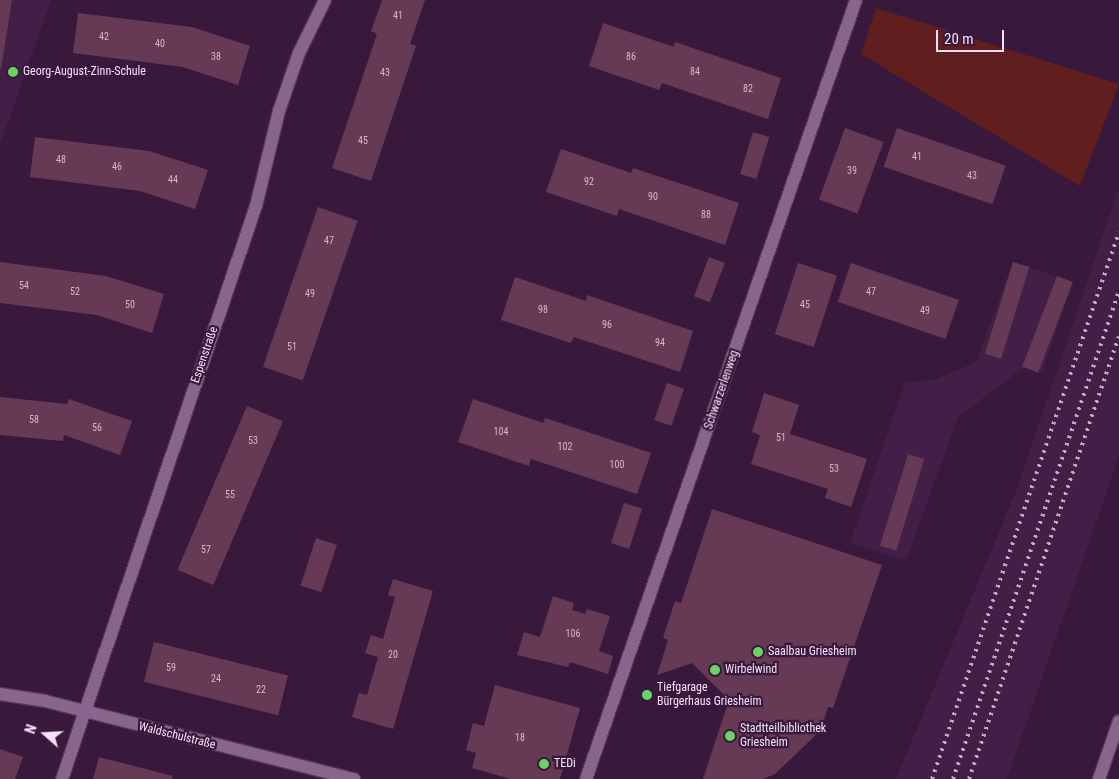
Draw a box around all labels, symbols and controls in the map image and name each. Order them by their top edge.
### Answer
house number: 41 [393,10,403,22]
scale bar [939,20,1006,52]
text: 20 m [944,30,974,48]
house number: 42 [99,31,109,43]
house number: 40 [155,38,165,50]
house number: 38 [211,51,221,63]
house number: 86 [626,51,636,63]
place label: Georg-August-Zinn-Schule [23,65,146,79]
marker: Georg-August-Zinn-Schule [7,66,19,78]
house number: 84 [690,66,700,78]
house number: 43 [380,67,390,79]
house number: 82 [743,83,753,95]
house number: 45 [358,135,368,147]
house number: 41 [912,151,922,163]
house number: 48 [56,154,66,166]
house number: 46 [112,161,122,173]
house number: 39 [847,165,857,177]
house number: 43 [967,170,977,182]
house number: 44 [168,174,178,186]
house number: 92 [584,176,594,188]
house number: 90 [648,191,658,203]
house number: 88 [701,209,711,221]
house number: 47 [324,235,334,247]
house number: 54 [19,280,29,292]
house number: 52 [70,286,80,298]
house number: 47 [866,286,876,298]
house number: 49 [305,288,315,300]
house number: 50 [125,299,135,311]
house number: 45 [800,299,810,311]
house number: 98 [538,304,548,316]
house number: 49 [920,305,930,317]
house number: 96 [602,319,612,331]
street label: Espenstraße [189,325,221,385]
house number: 94 [655,337,665,349]
house number: 51 [287,341,297,353]
street label: Schwarzerlenweg [702,349,742,431]
house number: 58 [29,414,39,426]
house number: 56 [92,422,102,434]
house number: 104 [494,426,508,438]
house number: 51 [776,432,786,444]
house number: 53 [248,435,258,447]
house number: 102 [558,441,572,453]
house number: 100 [610,459,624,471]
house number: 53 [829,463,839,475]
house number: 55 [225,489,235,501]
house number: 57 [201,544,211,556]
house number: 106 [566,628,580,640]
place label: Saalbau Griesheim [768,645,856,659]
marker: Saalbau Griesheim [752,646,764,658]
house number: 20 [388,649,398,661]
house number: 59 [166,662,176,674]
place label: Wirbelwind [725,663,777,677]
marker: Wirbelwind [709,664,721,676]
house number: 24 [211,673,221,685]
place label: Tiefgarage Bürgerhaus Griesheim [657,681,761,709]
house number: 22 [256,684,266,696]
marker: Tiefgarage Bürgerhaus Griesheim [641,689,653,701]
north arrow [20,709,70,759]
street label: Waldschulstraße [137,719,217,753]
text: N [22,722,40,736]
place label: Stadtteilbibliothek Griesheim [740,722,826,750]
marker: Stadtteilbibliothek Griesheim [724,730,736,742]
house number: 18 [515,732,525,744]
place label: TEDi [554,757,576,771]
marker: TEDi [538,758,550,770]

